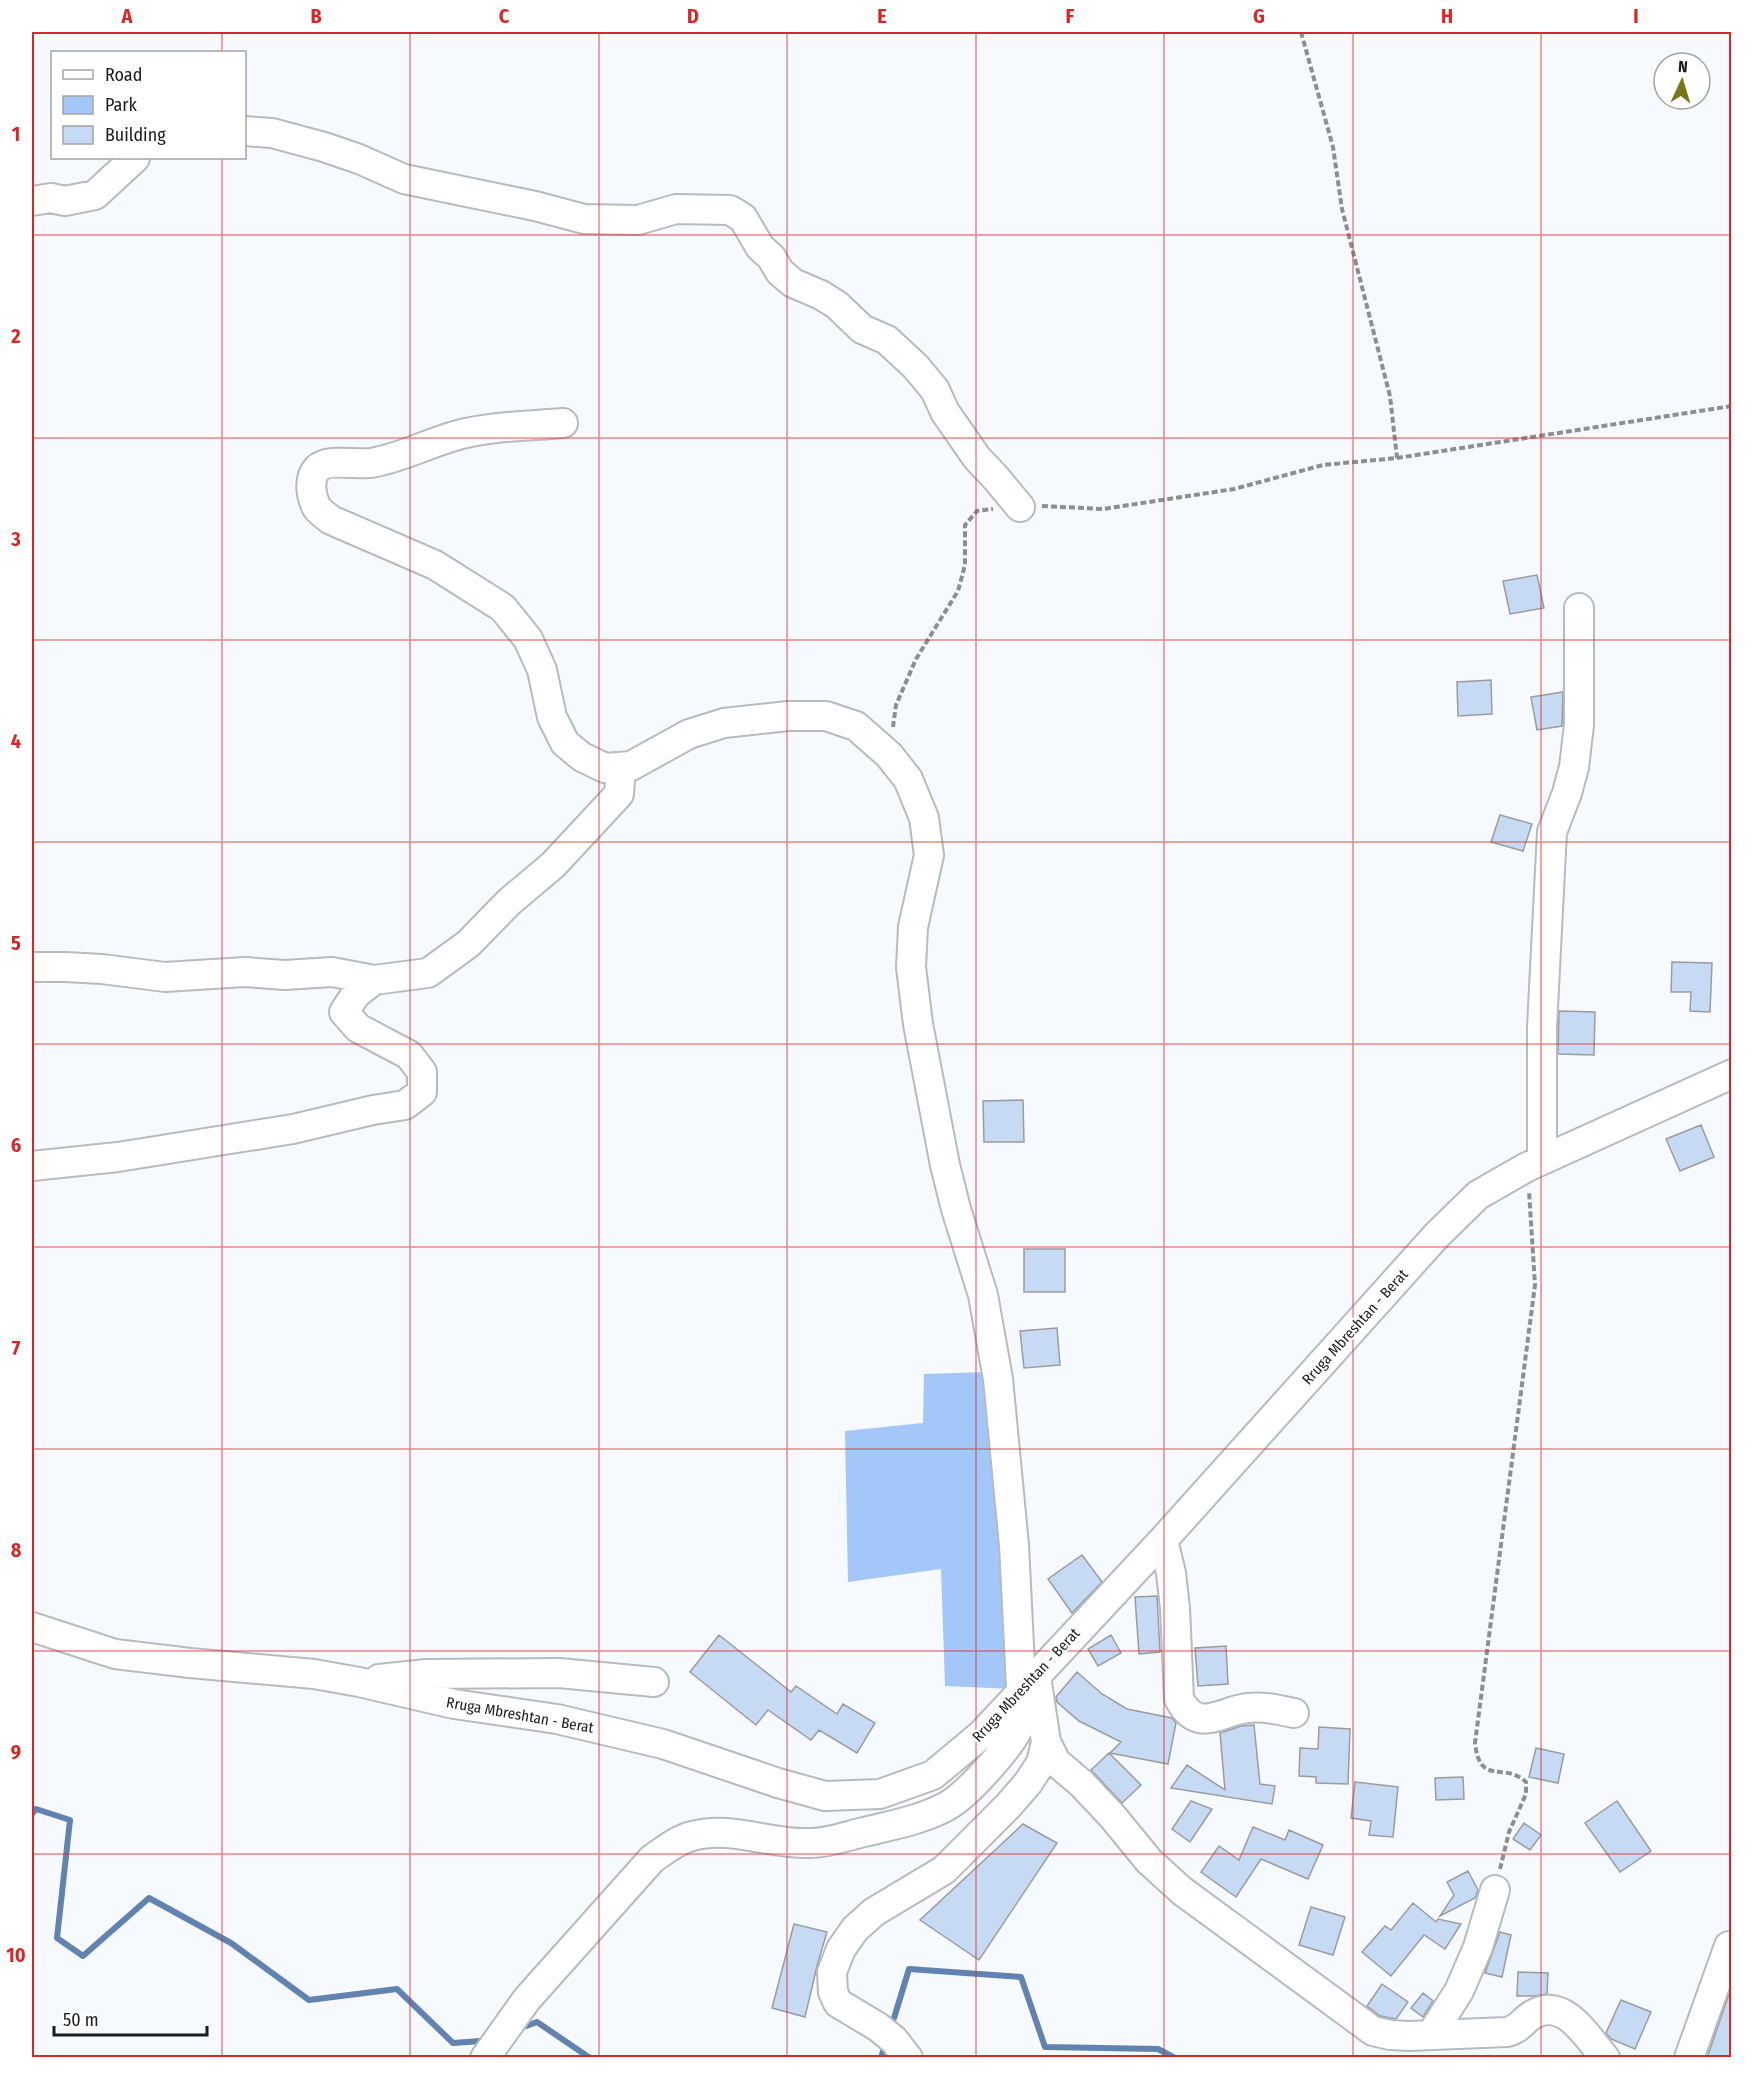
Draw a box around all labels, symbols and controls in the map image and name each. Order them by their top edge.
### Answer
text: A [121,4,134,28]
text: B [310,4,322,28]
text: C [499,4,510,28]
text: D [687,4,699,28]
text: E [877,4,887,28]
text: F [1066,4,1075,28]
text: G [1253,4,1265,28]
text: H [1441,4,1453,28]
text: I [1633,4,1639,28]
legend [51,51,246,159]
north arrow [1652,51,1712,111]
text: N [1678,57,1688,76]
text: Road [105,64,142,86]
text: Park [105,94,138,116]
text: 1 [12,122,20,146]
text: Building [105,124,166,146]
text: 2 [10,324,21,348]
text: 3 [10,527,21,551]
text: 4 [11,729,21,753]
text: 5 [11,931,21,955]
text: 6 [11,1133,21,1157]
street label: Rruga Mbreshtan - Berat [1298,1265,1412,1389]
text: 7 [12,1336,21,1360]
text: 8 [11,1538,22,1562]
street label: Rruga Mbreshtan - Berat [968,1624,1084,1746]
street label: Rruga Mbreshtan - Berat [445,1693,595,1737]
text: 9 [11,1740,21,1764]
text: 10 [6,1943,26,1967]
scale bar [54,1999,207,2037]
text: 50 m [63,2009,99,2031]

